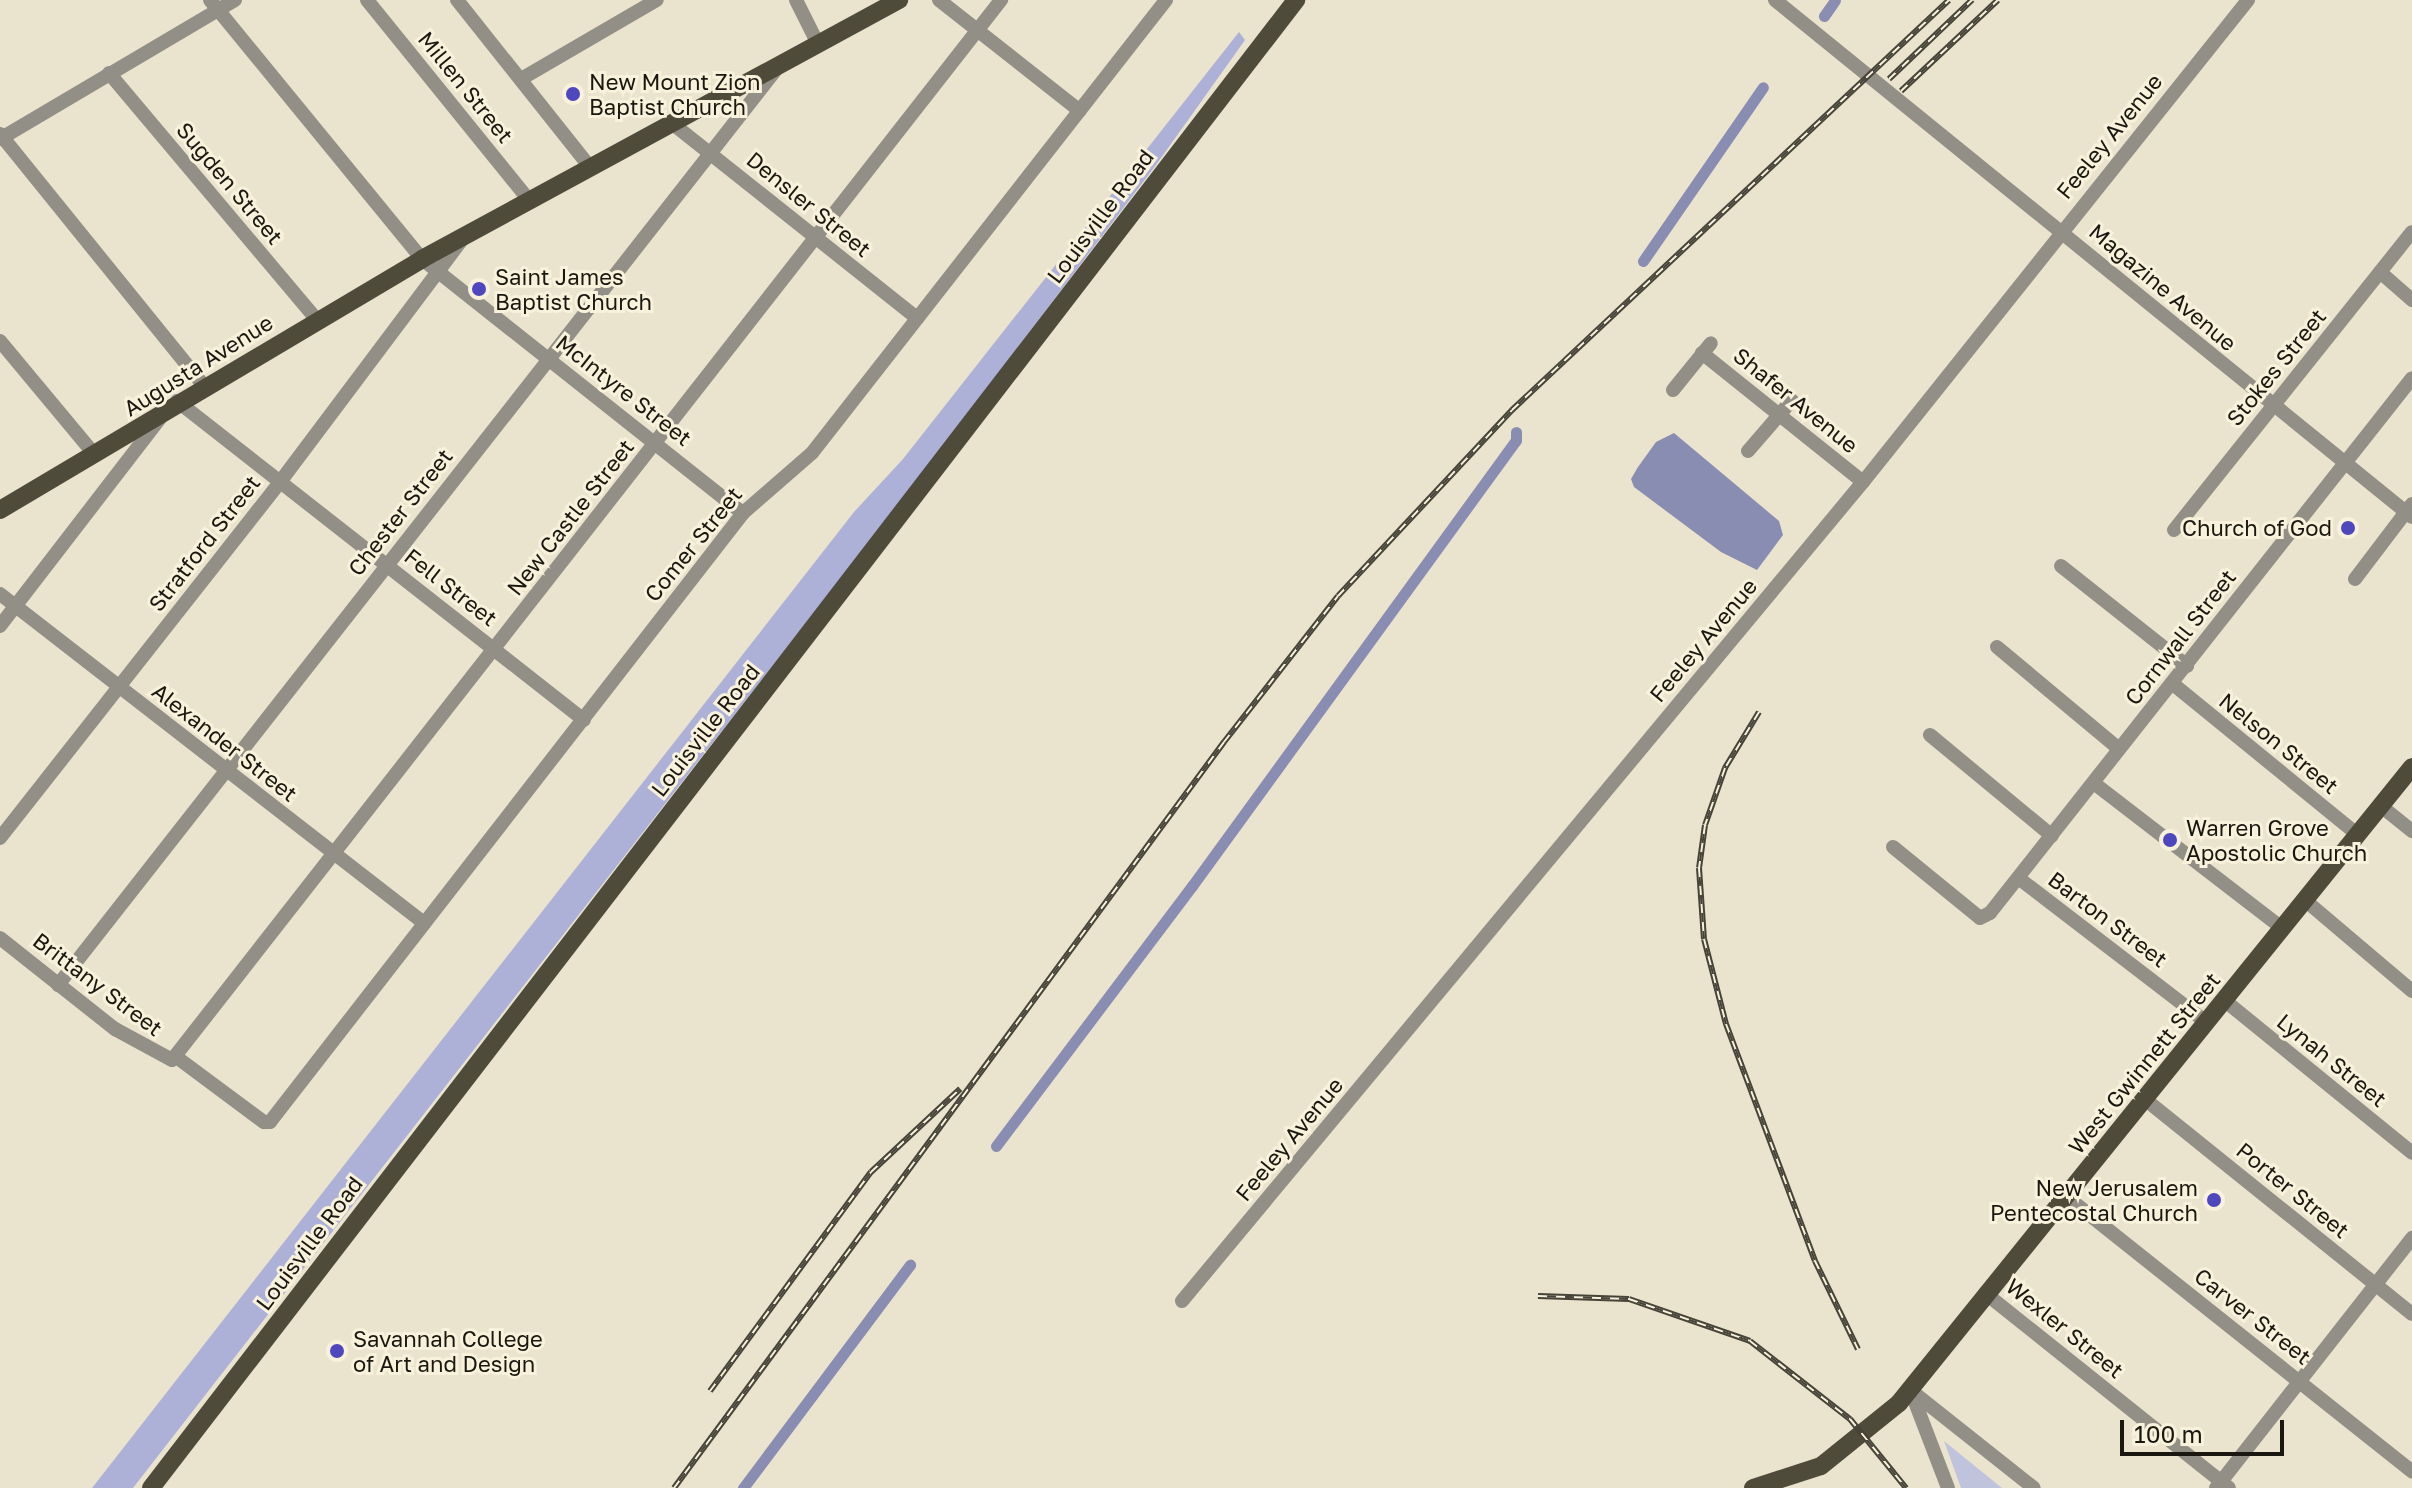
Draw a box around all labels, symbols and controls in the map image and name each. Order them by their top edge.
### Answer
street label: Millen Street [413,26,519,148]
place label: New Mount Zion Baptist Church [589,68,760,120]
street label: Feeley Avenue [2051,68,2167,204]
marker: New Mount Zion Baptist Church [564,85,582,103]
street label: Sugden Street [171,117,289,249]
street label: Louisville Road [1041,144,1159,288]
street label: Densler Street [742,146,876,262]
street label: Magazine Avenue [2084,218,2242,356]
place label: Saint James Baptist Church [495,263,652,314]
marker: Saint James Baptist Church [470,280,488,298]
street label: Stokes Street [2221,303,2331,431]
street label: Augusta Avenue [119,309,277,421]
street label: McIntyre Street [551,329,697,451]
street label: Shafer Avenue [1728,342,1864,458]
street label: New Castle Street [501,434,639,600]
street label: Chester Street [342,443,458,581]
street label: Stratford Street [143,470,265,616]
street label: Comer Street [639,481,747,607]
place label: Church of God [2182,515,2332,541]
marker: Church of God [2339,519,2357,537]
street label: Fell Street [399,543,503,631]
street label: Cornwall Street [2119,564,2241,710]
street label: Feeley Avenue [1644,573,1762,707]
street label: Louisville Road [645,659,765,801]
street label: Alexander Street [147,677,303,807]
street label: Nelson Street [2214,687,2344,799]
place label: Warren Grove Apostolic Church [2186,814,2367,866]
marker: Warren Grove Apostolic Church [2161,831,2179,849]
street label: Barton Street [2043,866,2173,972]
street label: Brittany Street [28,927,168,1041]
street label: West Gwinnett Street [2063,967,2225,1159]
street label: Lynah Street [2272,1008,2392,1112]
street label: Feeley Avenue [1230,1072,1348,1206]
street label: Porter Street [2231,1137,2355,1243]
street label: Louisville Road [250,1171,368,1315]
place label: New Jerusalem Pentecostal Church [1990,1174,2198,1226]
marker: New Jerusalem Pentecostal Church [2205,1191,2223,1209]
street label: Carver Street [2190,1262,2316,1370]
street label: Wexler Street [2001,1273,2129,1383]
place label: Savannah College of Art and Design [353,1325,543,1376]
marker: Savannah College of Art and Design [328,1342,346,1360]
scale bar [2124,1404,2288,1454]
text: 100 m [2134,1419,2203,1448]

